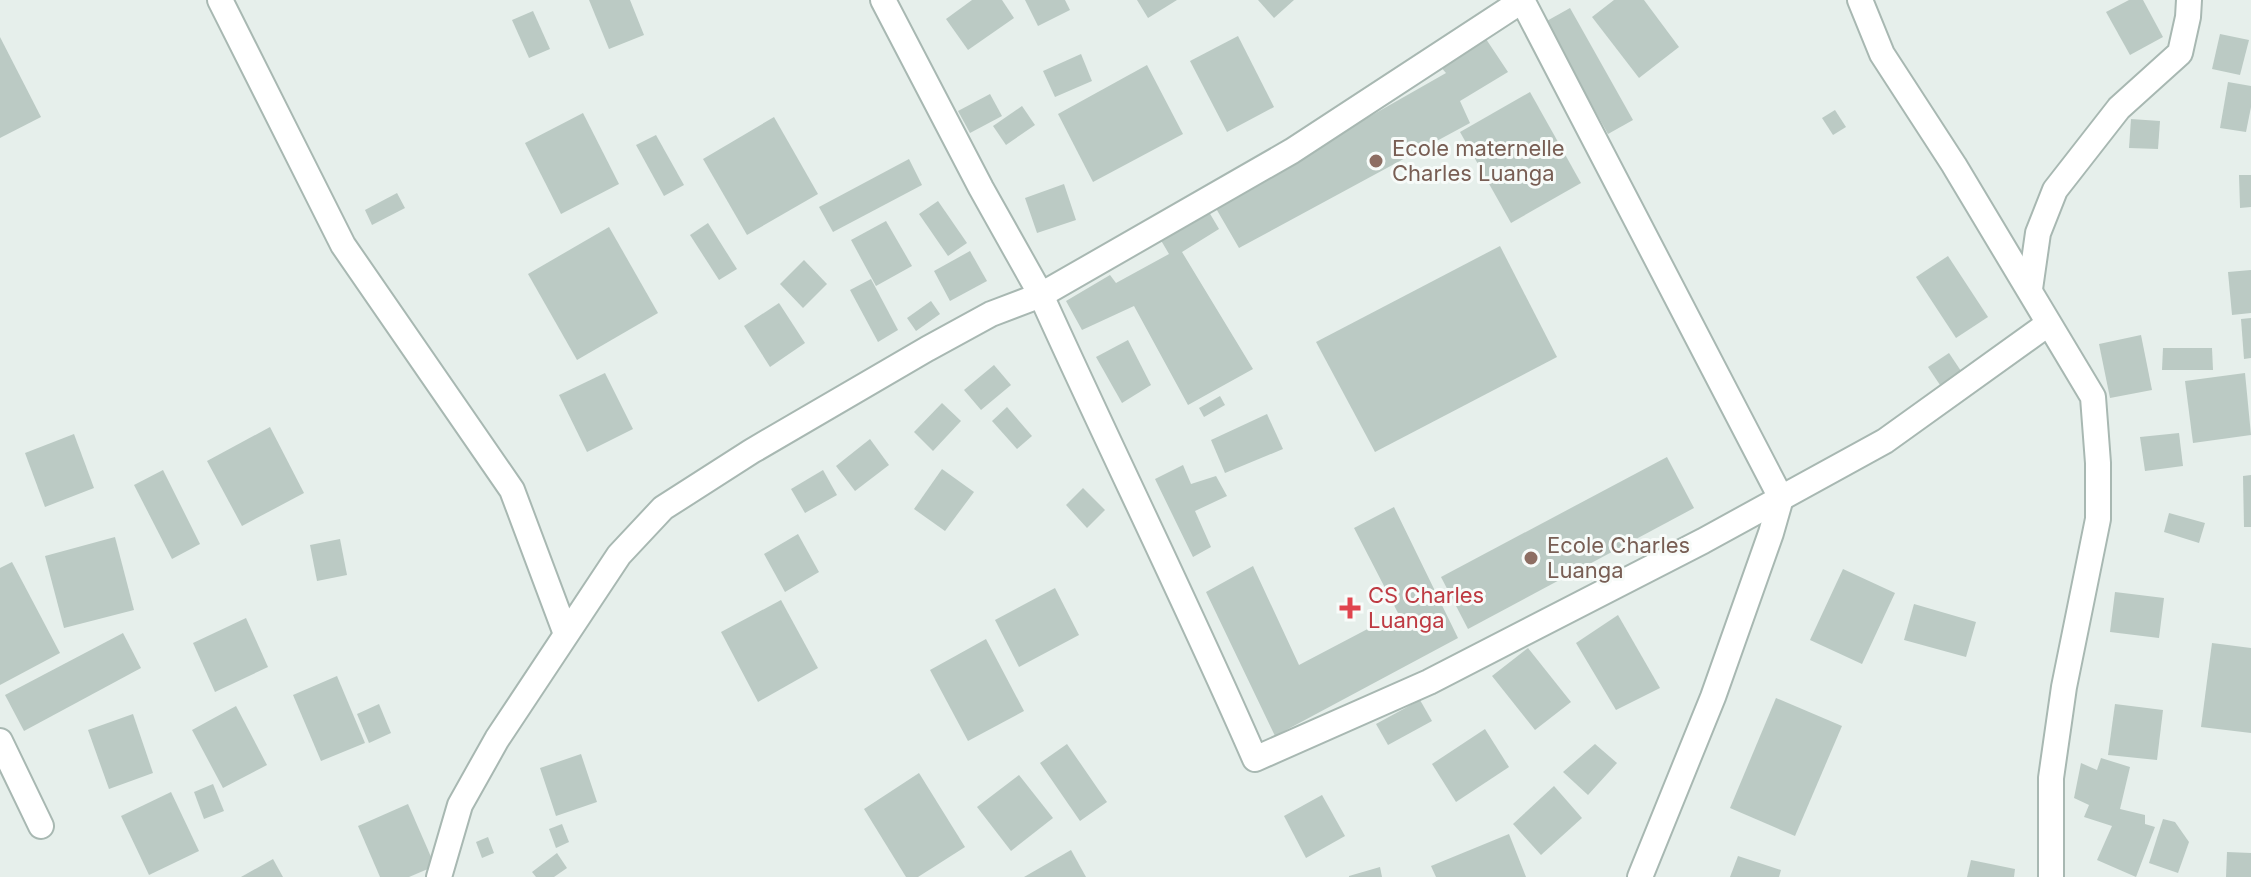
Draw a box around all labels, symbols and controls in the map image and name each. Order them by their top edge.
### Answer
place label: Ecole maternelle Charles Luanga [1392,135,1565,186]
marker: Ecole maternelle Charles Luanga [1367,152,1385,170]
place label: Ecole Charles Luanga [1547,532,1690,583]
marker: Ecole Charles Luanga [1522,549,1540,567]
place label: CS Charles Luanga [1368,582,1484,633]
marker: CS Charles Luanga [1339,597,1361,619]

